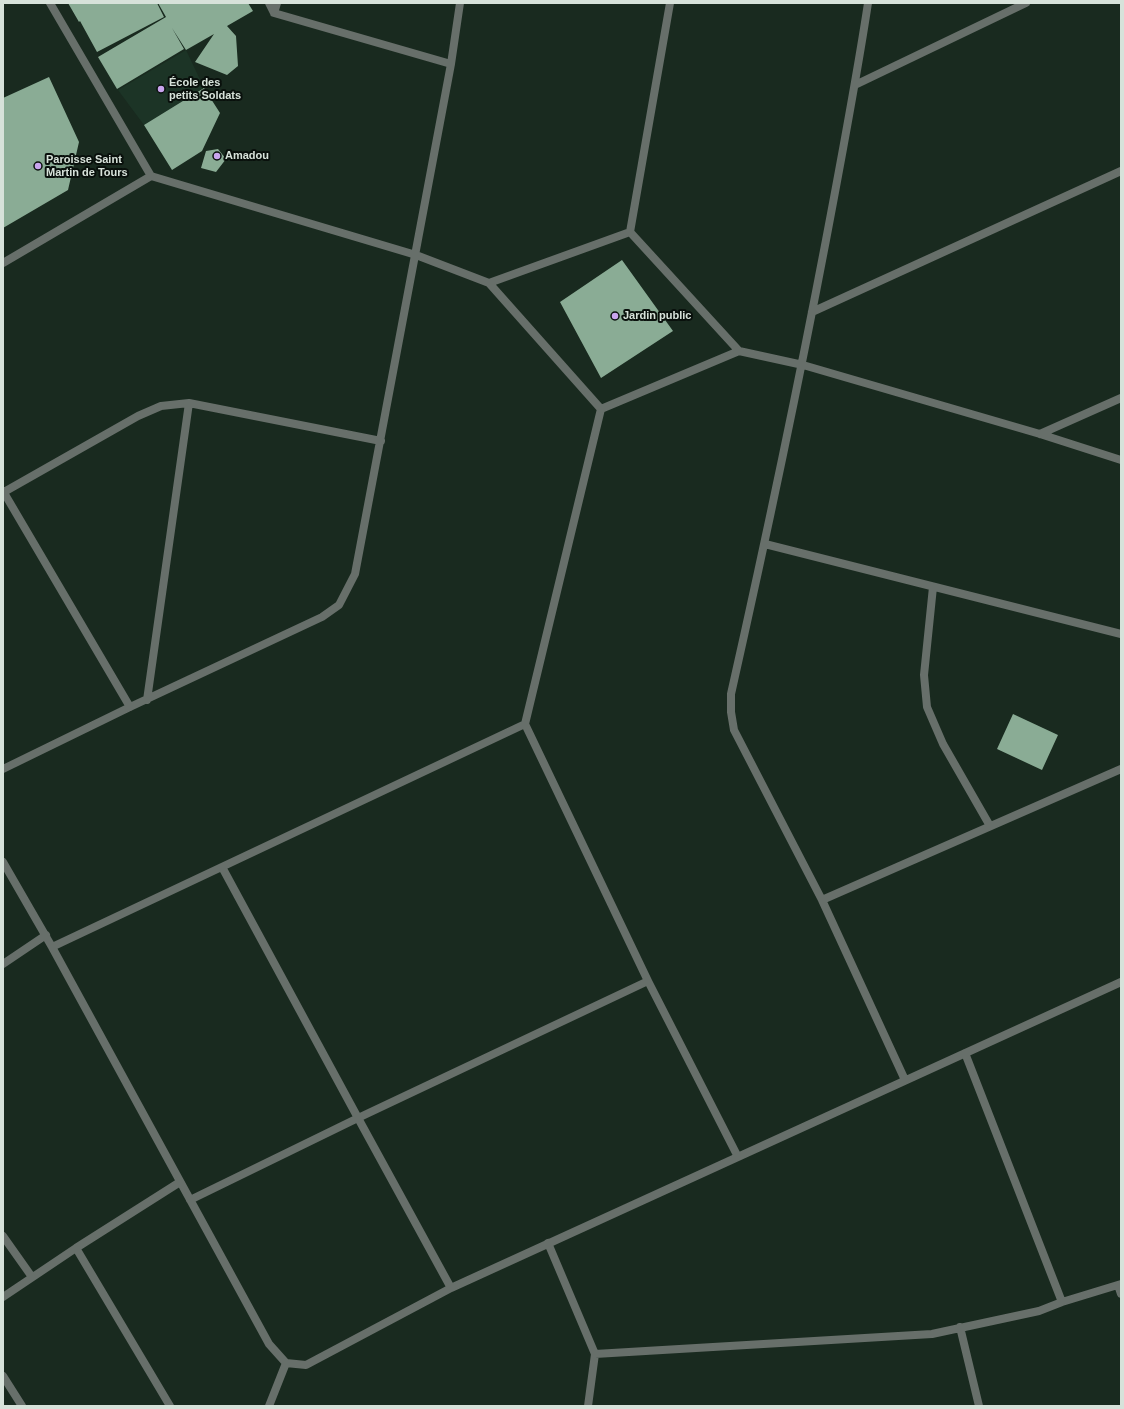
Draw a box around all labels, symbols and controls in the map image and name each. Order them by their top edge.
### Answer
place label: École des petits Soldats [169,76,241,102]
marker: École des petits Soldats [156,84,166,94]
place label: Amadou [225,149,269,163]
marker: Amadou [212,151,222,161]
place label: Paroisse Saint Martin de Tours [46,153,128,179]
marker: Paroisse Saint Martin de Tours [33,161,43,171]
place label: Jardin public [623,309,691,323]
marker: Jardin public [610,311,620,321]

